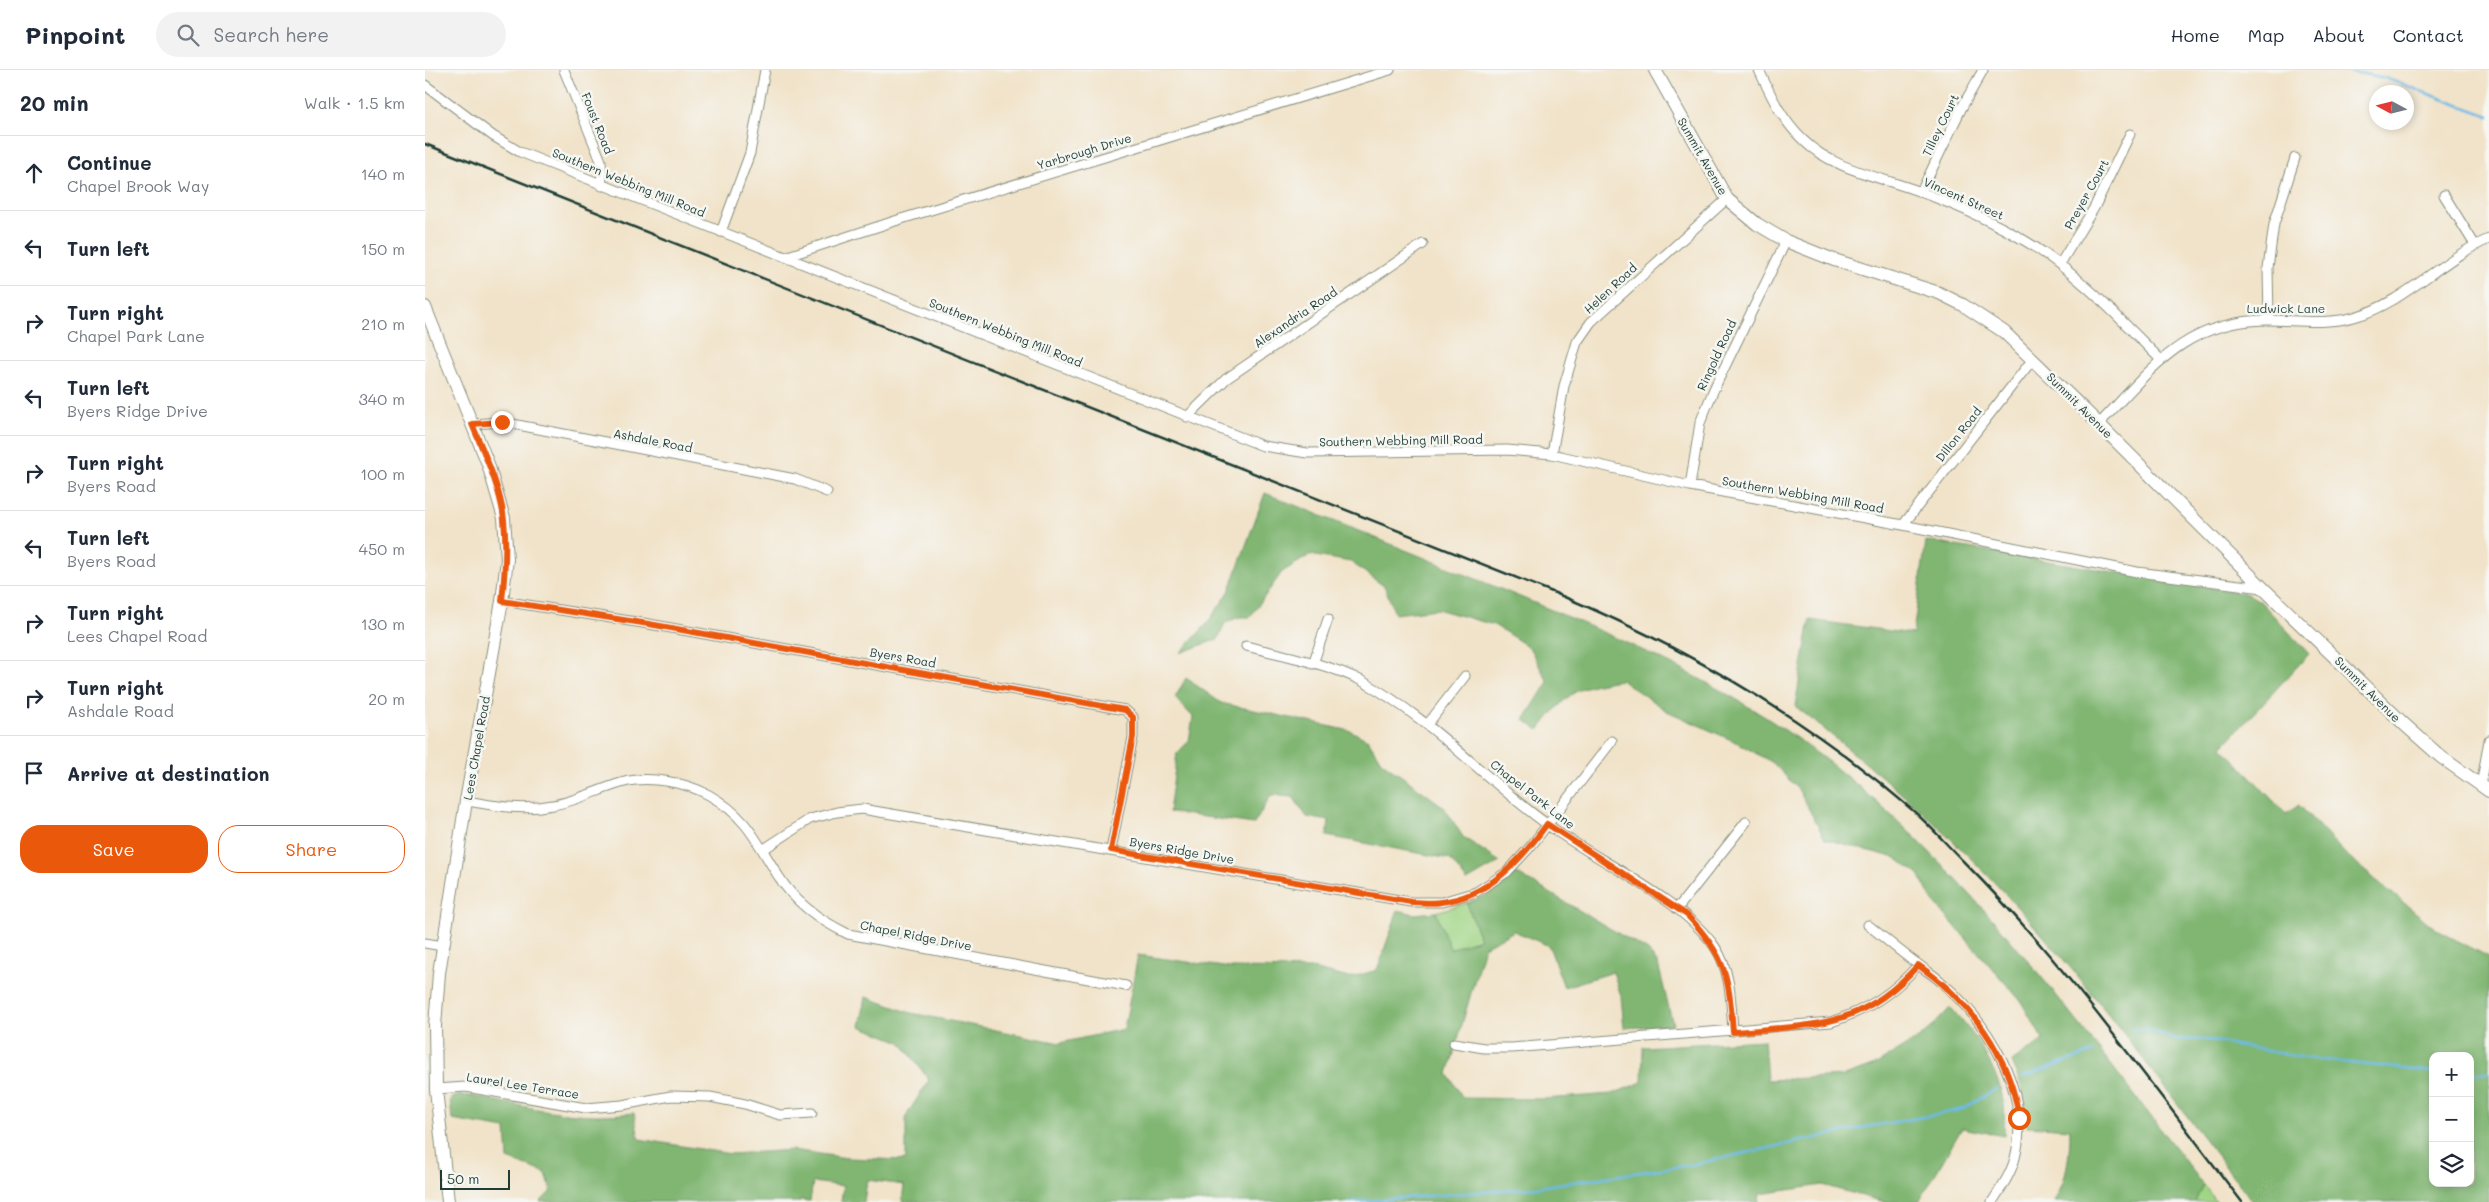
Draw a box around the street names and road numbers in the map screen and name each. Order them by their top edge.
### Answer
street label: Foust Road [578,90,618,157]
street label: Tilley Court [1918,91,1962,159]
street label: Summit Avenue [1674,114,1732,198]
street label: Yarbrough Drive [1035,129,1133,173]
street label: Southern Webbing Mill Road [550,144,708,220]
street label: Preyer Court [2060,156,2112,232]
street label: Vincent Street [1921,173,2007,223]
street label: Helen Road [1580,259,1640,317]
street label: Alexandria Road [1250,283,1340,351]
street label: Southern Webbing Mill Road [927,294,1085,370]
street label: Ludwick Lane [2247,300,2325,316]
street label: Ringold Road [1693,317,1740,393]
street label: Summit Avenue [2044,369,2116,441]
street label: Dillon Road [1932,403,1985,465]
street label: Ashdale Road [612,424,694,456]
street label: Southern Webbing Mill Road [1319,431,1483,449]
street label: Southern Webbing Mill Road [1721,472,1885,516]
street label: Byers Road [869,643,938,671]
street label: Summit Avenue [2332,653,2404,725]
street label: Lees Chapel Road [459,694,493,801]
street label: Chapel Park Lane [1487,756,1579,832]
street label: Byers Ridge Drive [1129,833,1235,867]
street label: Chapel Ridge Drive [859,916,973,954]
street label: Laurel Lee Terrace [466,1068,580,1102]

